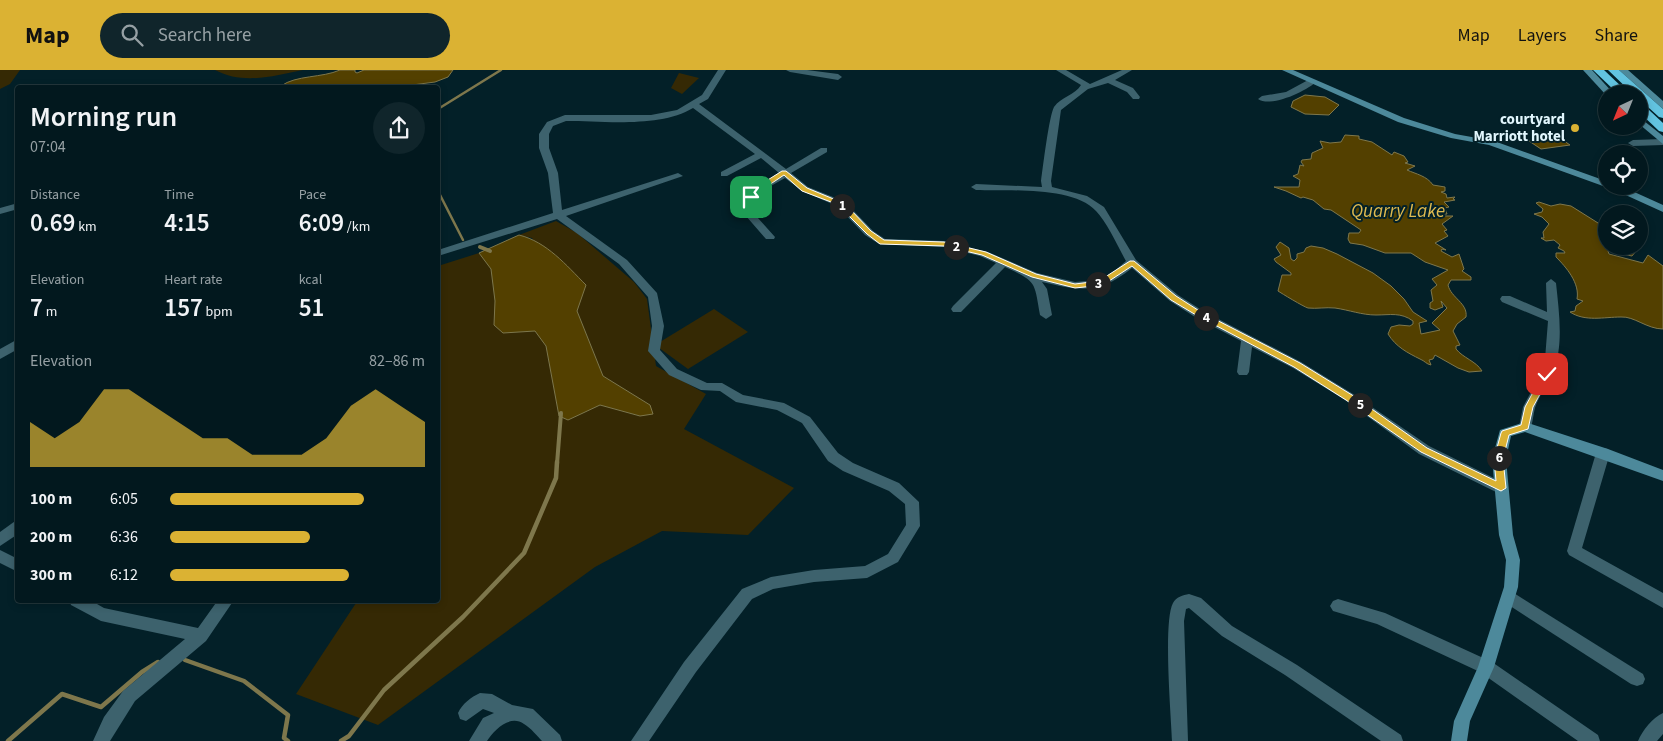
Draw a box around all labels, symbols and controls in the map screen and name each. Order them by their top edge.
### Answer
search box [100,13,450,58]
text: Map [25,18,70,53]
icon: search [118,21,146,49]
text: Search here [158,22,251,49]
text: Map [1458,23,1490,48]
text: Layers [1518,23,1567,48]
text: Share [1595,23,1638,48]
north arrow [1598,85,1648,135]
map controls [1598,85,1648,255]
text: Morning run [30,97,177,137]
button: share [373,102,425,154]
place label: courtyard Marriott hotel [1473,109,1566,147]
marker: courtyard Marriott hotel [1569,122,1581,134]
text: 07:04 [30,136,66,158]
button: locate [1598,145,1648,195]
pin [730,176,772,218]
icon: arrive [737,183,765,211]
text: Distance [30,185,80,205]
text: Time [164,185,194,205]
text: Pace [299,185,326,205]
pin: 1 [830,194,854,218]
text: 1 [839,196,846,216]
water label: Quarry Lake [1351,198,1445,225]
text: 0.69 [30,205,75,241]
text: 4:15 [164,205,210,241]
text: 6:09 [299,205,344,241]
button: layers [1598,205,1648,255]
text: km [75,217,97,237]
text: /km [344,217,370,237]
pin: 2 [944,234,968,260]
text: 2 [953,237,960,257]
text: Elevation [30,270,85,290]
text: Heart rate [164,270,223,290]
text: kcal [299,270,322,290]
pin: 3 [1086,272,1110,296]
text: 3 [1095,274,1102,294]
text: 7 [30,290,43,326]
text: 157 [164,290,203,326]
text: 51 [299,290,324,326]
text: m [43,302,57,322]
text: bpm [203,302,233,322]
pin: 4 [1194,306,1218,330]
text: 4 [1203,308,1210,328]
text: Elevation [30,350,92,372]
text: 82–86 m [369,350,425,372]
pin [1526,353,1568,395]
icon: check [1533,360,1561,388]
pin: 5 [1348,392,1372,418]
text: 5 [1357,395,1364,415]
pin: 6 [1486,446,1512,470]
text: 6 [1496,448,1503,468]
text: 100 m [30,488,72,510]
text: 6:05 [110,488,138,510]
text: 200 m [30,526,72,548]
text: 6:36 [110,526,138,548]
text: 300 m [30,564,72,586]
text: 6:12 [110,564,138,586]

